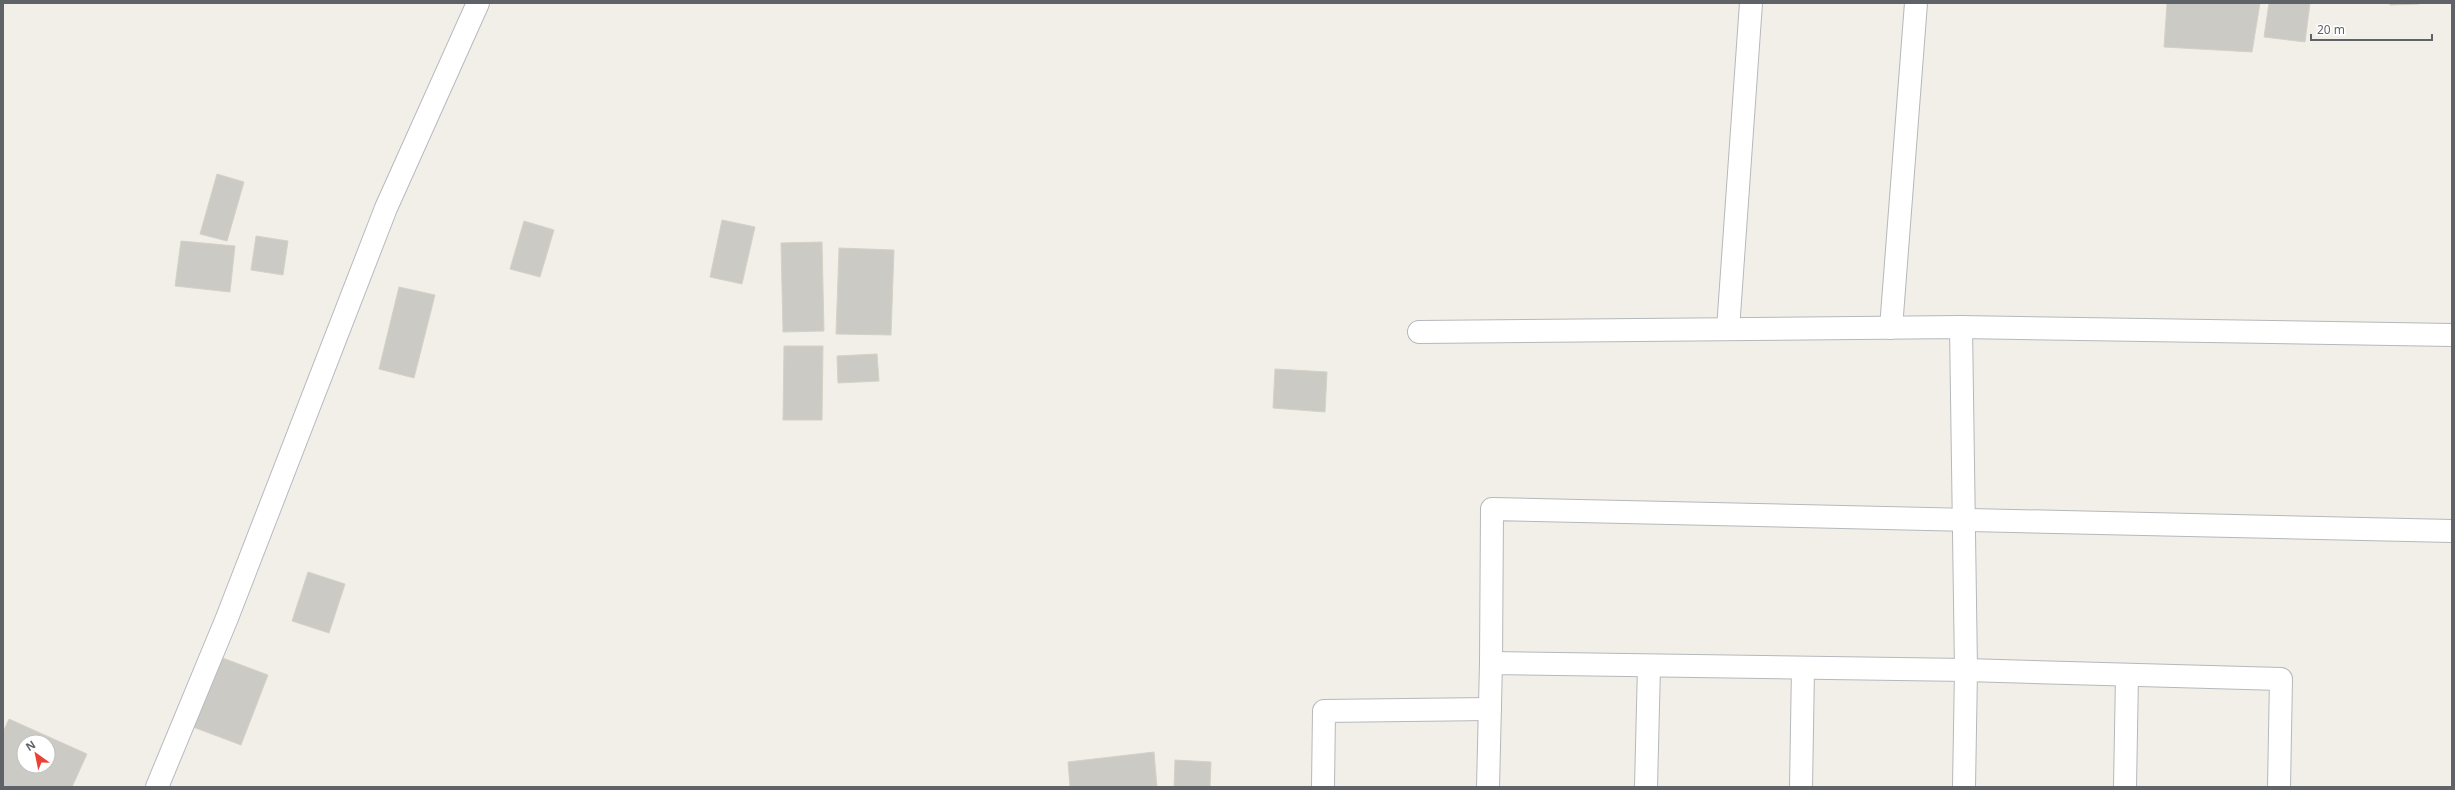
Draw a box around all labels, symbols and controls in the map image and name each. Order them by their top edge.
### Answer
scale bar [2311,16,2432,42]
text: 20 m [2317,21,2345,38]
north arrow [16,734,56,774]
text: N [22,736,38,754]

